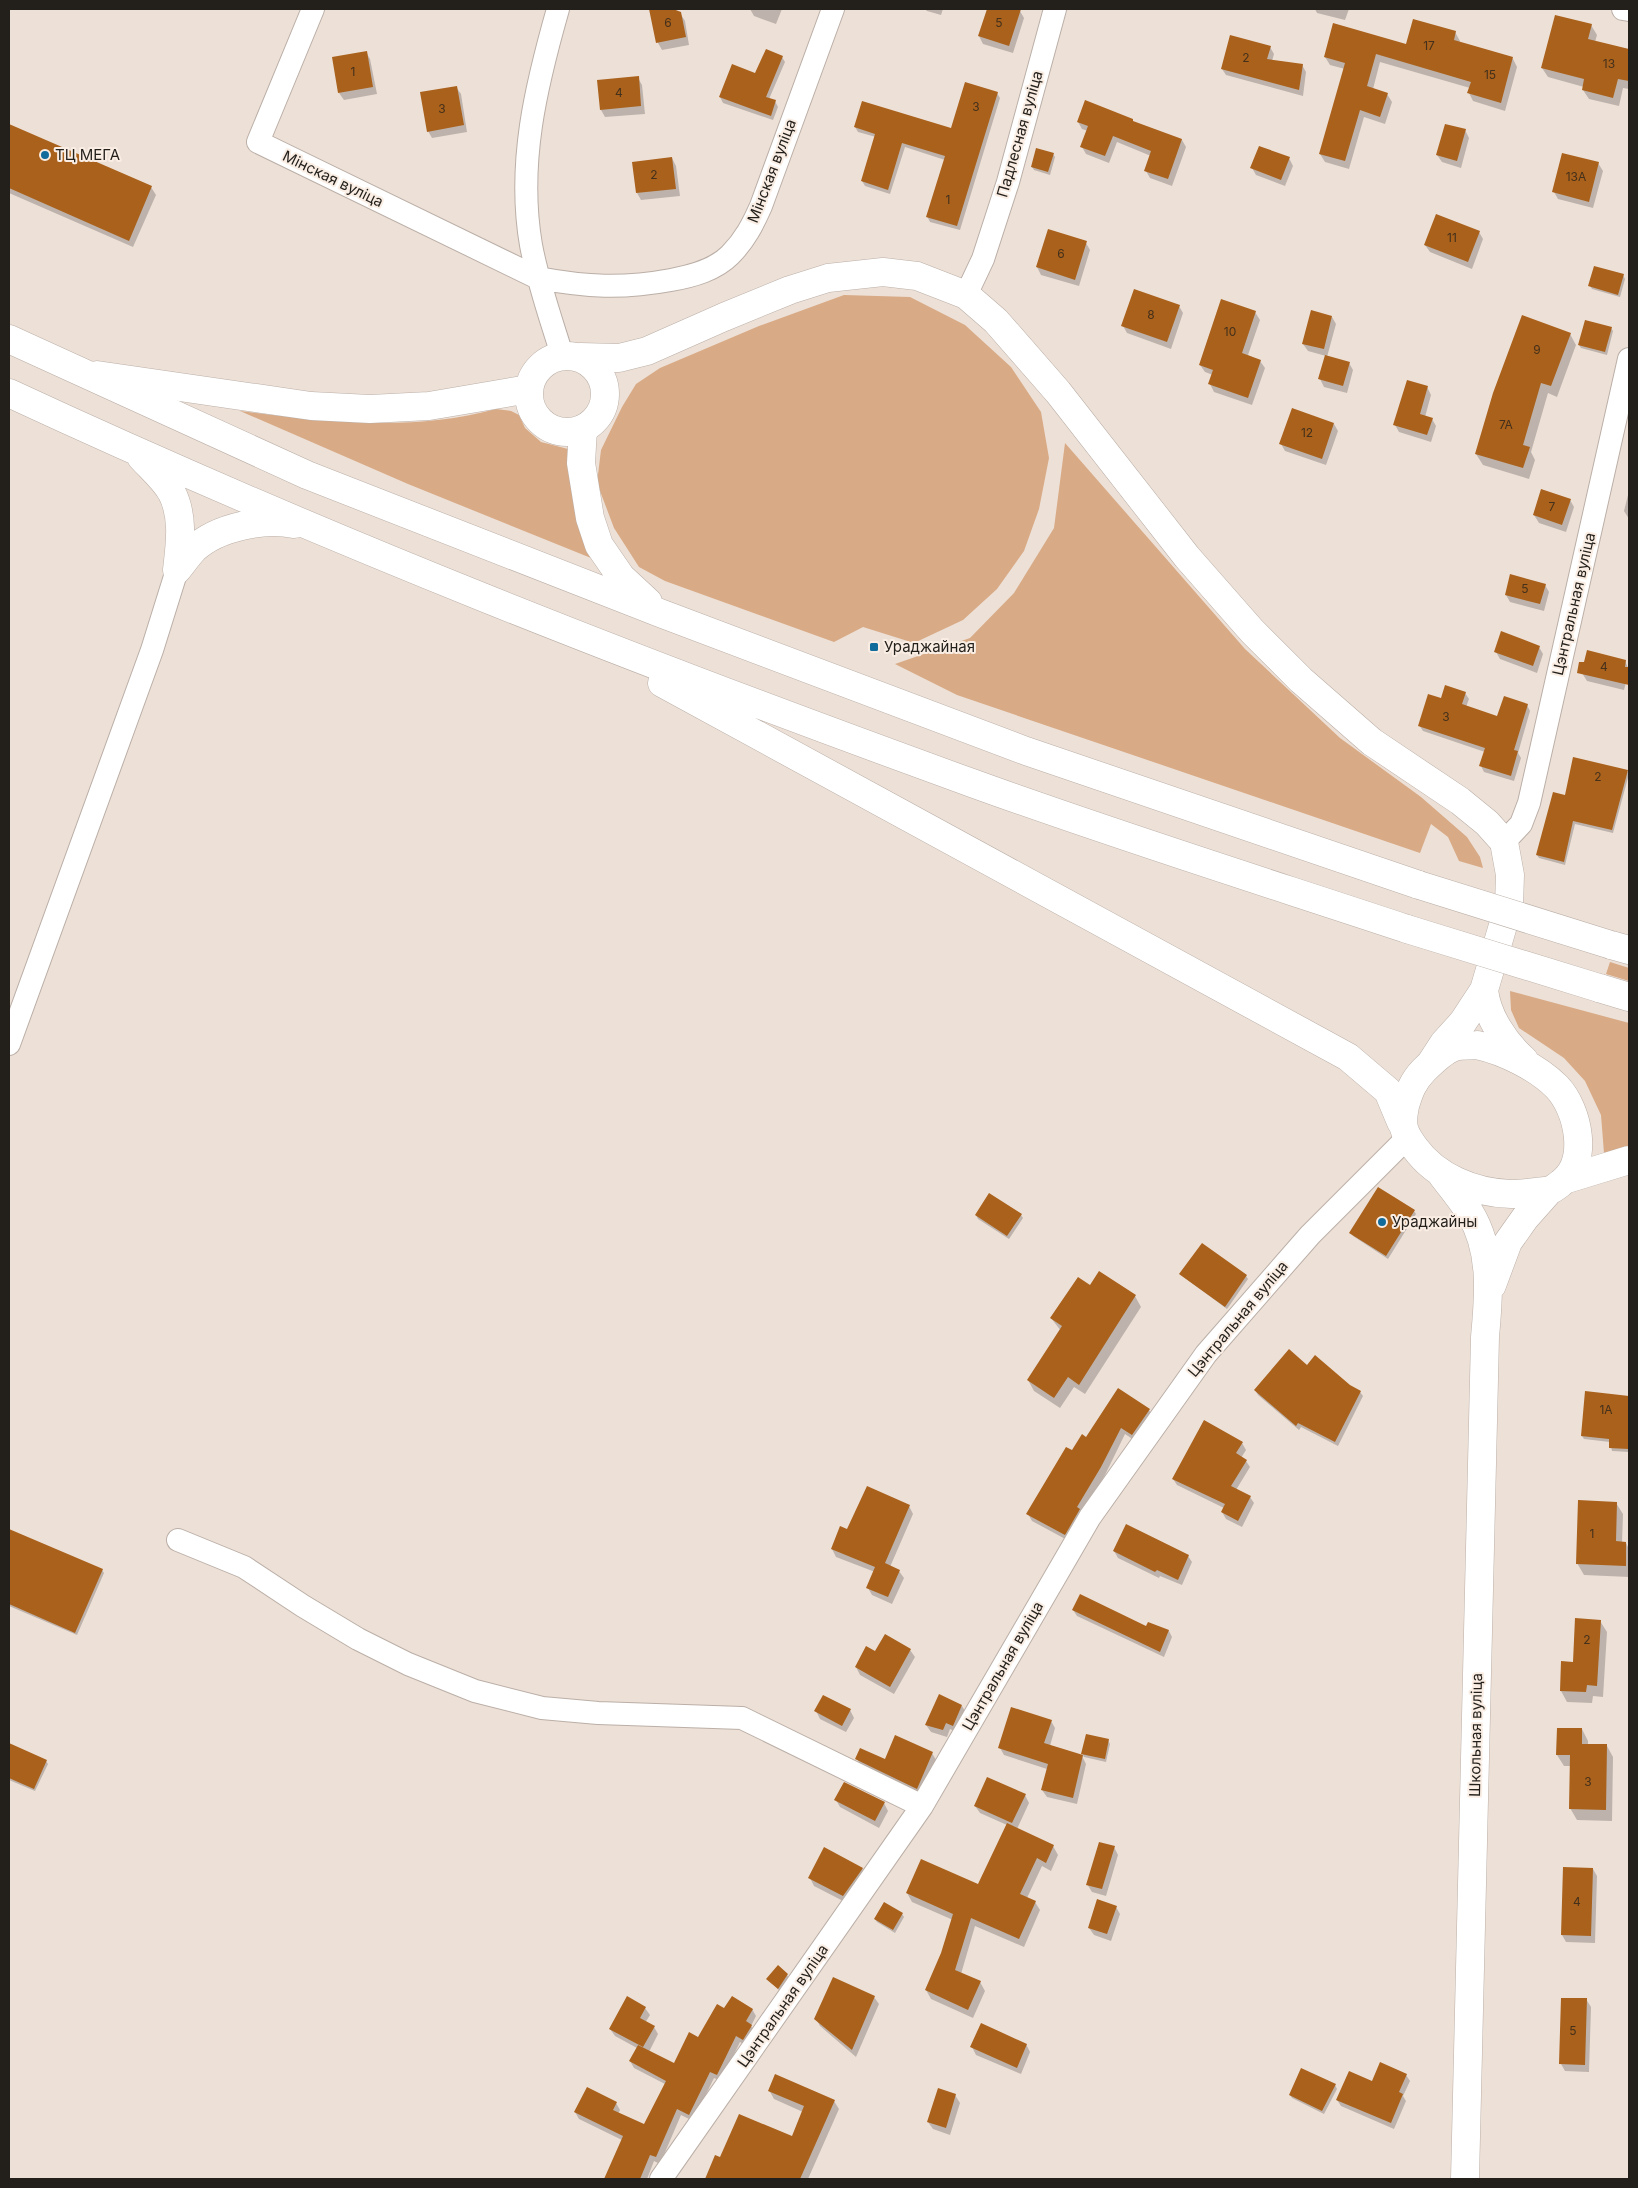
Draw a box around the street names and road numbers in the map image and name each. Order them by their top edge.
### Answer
street label: Падлесная вуліца [992,68,1047,199]
street label: Мінская вуліца [743,116,800,225]
street label: Мінская вуліца [280,146,387,211]
street label: Цэнтральная вуліца [1548,531,1599,677]
street label: Цэнтральная вуліца [1183,1257,1292,1381]
street label: Цэнтральная вуліца [958,1598,1047,1734]
street label: Школьная вуліца [1465,1673,1486,1797]
street label: Цэнтральная вуліца [733,1941,832,2071]

